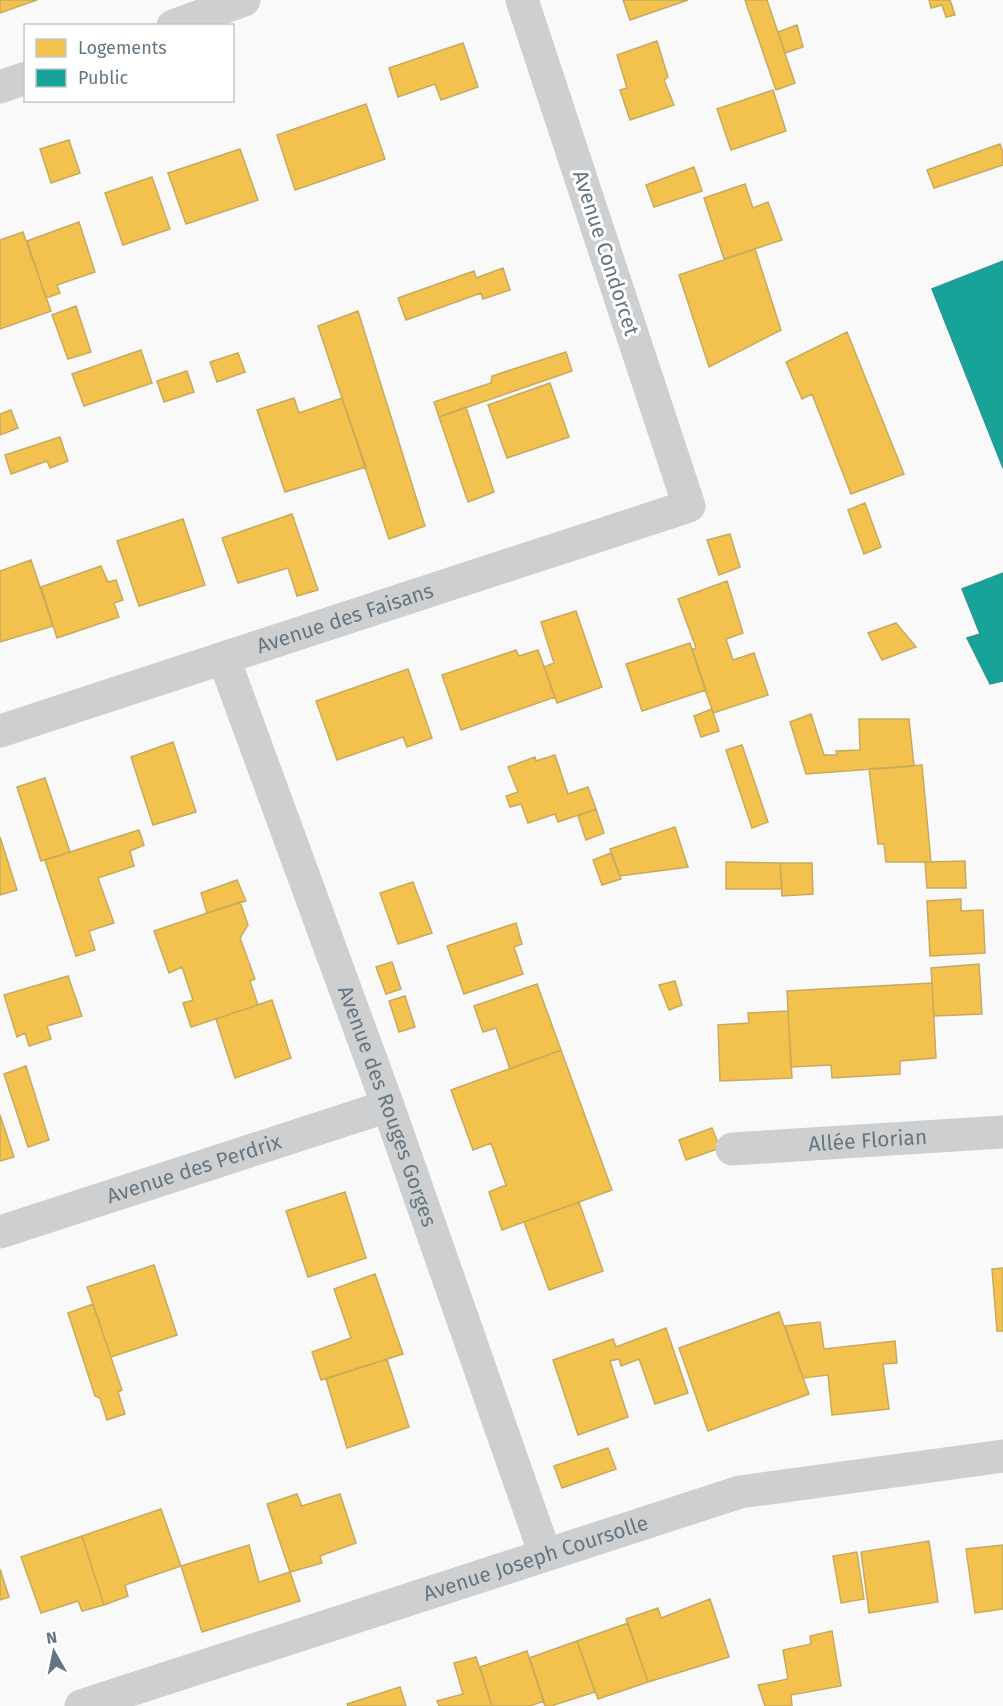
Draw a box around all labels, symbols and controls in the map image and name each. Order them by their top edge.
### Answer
legend [24,24,234,102]
text: Logements [78,37,167,59]
text: Public [78,67,128,89]
street label: Avenue Condorcet [567,167,645,339]
street label: Avenue des Faisans [253,577,437,659]
street label: Avenue des Rouges Gorges [332,982,442,1230]
street label: Allée Florian [808,1124,928,1157]
street label: Avenue des Perdrix [103,1128,285,1209]
street label: Avenue Joseph Coursolle [420,1510,651,1607]
north arrow [24,1622,84,1682]
text: N [45,1627,58,1648]

